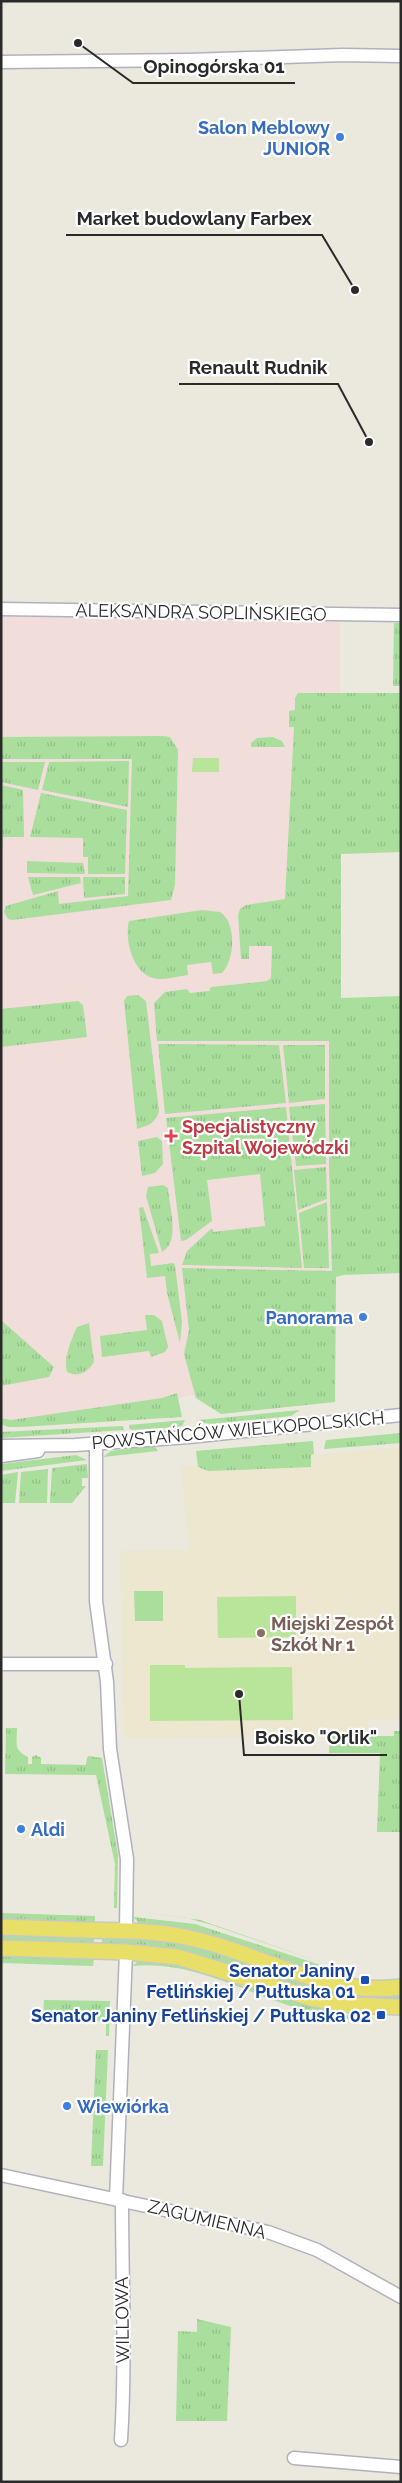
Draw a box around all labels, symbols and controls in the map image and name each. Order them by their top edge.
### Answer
callout: Opinogórska 01 [133,49,295,83]
text: Opinogórska 01 [143,55,285,77]
place label: Salon Meblowy JUNIOR [198,117,330,159]
marker: Salon Meblowy JUNIOR [334,131,346,143]
callout: Market budowlany Farbex [66,201,322,235]
text: Market budowlany Farbex [76,207,312,229]
callout: Renault Rudnik [179,350,338,384]
text: Renault Rudnik [189,356,328,378]
street label: ALEKSANDRA SOPLIŃSKIEGO [75,598,327,625]
place label: Specjalistyczny Szpital Wojewódzki [182,1116,349,1158]
marker: Specjalistyczny Szpital Wojewódzki [164,1129,178,1143]
place label: Panorama [265,1307,353,1328]
marker: Panorama [357,1311,369,1323]
street label: POWSTAŃCÓW WIELKOPOLSKICH [91,1406,385,1453]
place label: Miejski Zespół Szkół Nr 1 [271,1613,395,1655]
marker: Miejski Zespół Szkół Nr 1 [255,1627,267,1639]
callout: Boisko "Orlik" [244,1721,387,1755]
text: Boisko "Orlik" [255,1726,377,1748]
place label: Aldi [31,1819,65,1840]
marker: Aldi [15,1823,27,1835]
place label: Senator Janiny Fetlińskiej / Pułtuska 01 [146,1960,355,2002]
marker: Senator Janiny Fetlińskiej / Pułtuska 01 [359,1974,371,1986]
place label: Senator Janiny Fetlińskiej / Pułtuska 02 [31,2005,371,2026]
marker: Senator Janiny Fetlińskiej / Pułtuska 02 [375,2009,387,2021]
place label: Wiewiórka [77,2096,169,2117]
marker: Wiewiórka [61,2100,73,2112]
street label: ZAGUMIENNA [146,2195,268,2243]
street label: WILLOWA [111,2276,133,2364]

